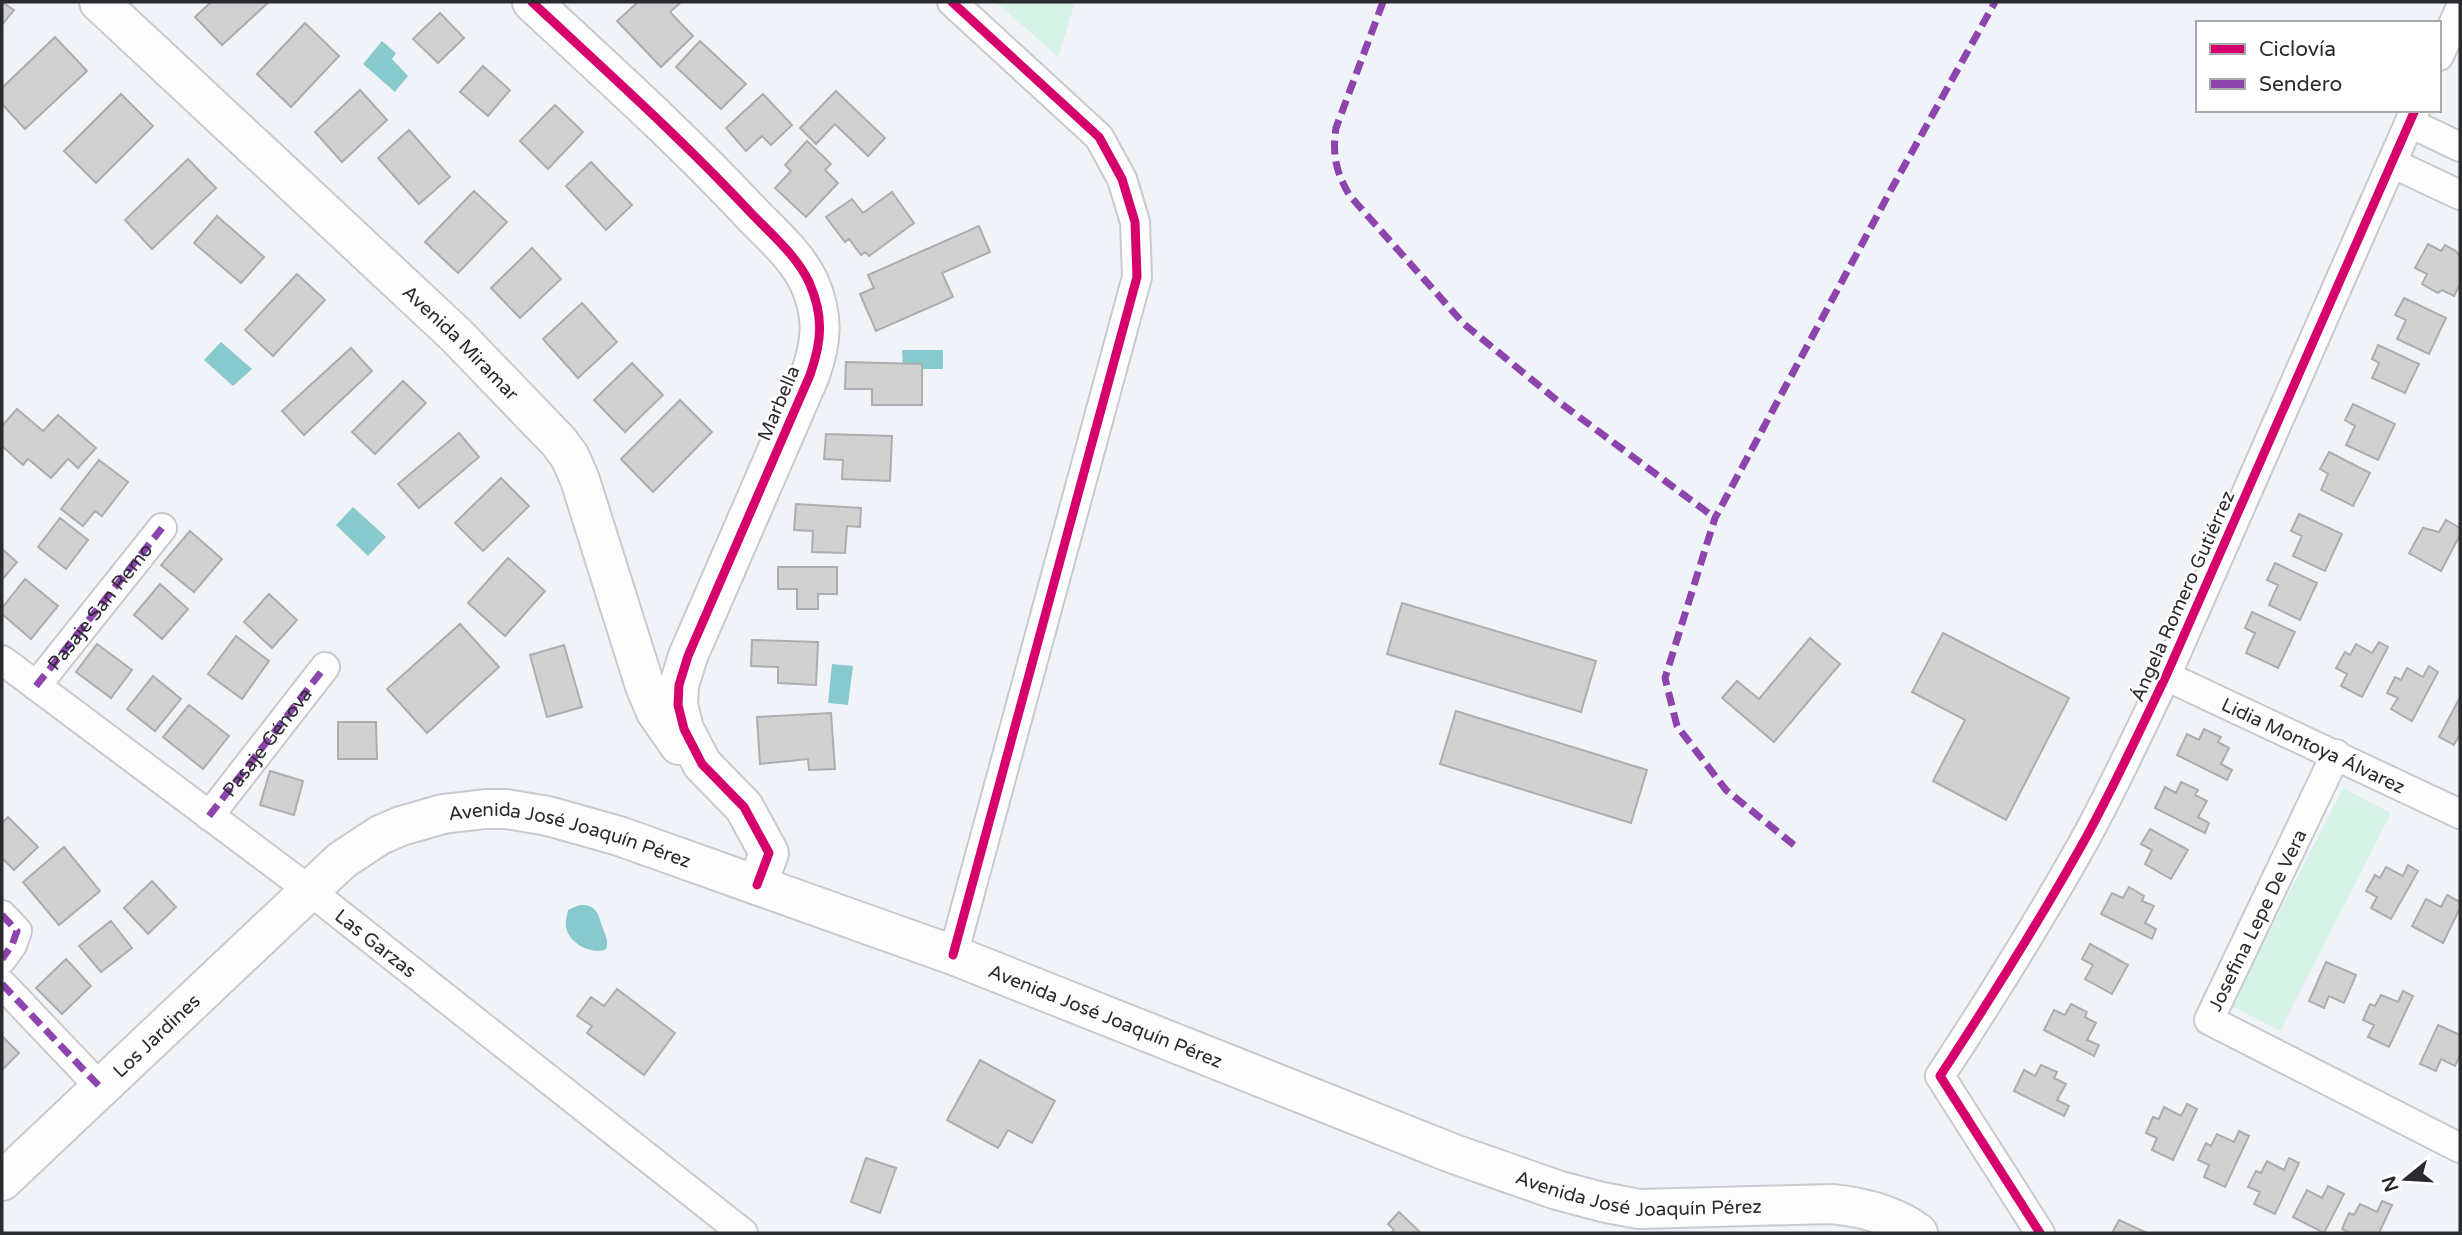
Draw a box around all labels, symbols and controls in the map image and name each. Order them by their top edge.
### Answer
legend [2196,21,2441,112]
text: Ciclovía [2259,37,2336,62]
text: Sendero [2259,72,2342,97]
street label: Avenida Miramar [398,281,523,406]
street label: Marbella [753,363,805,444]
street label: Ángela Romero Gutiérrez [2125,487,2239,705]
street label: Pasaje San Remo [43,539,157,675]
street label: Pasaje Génova [218,684,317,801]
street label: Lidia Montoya Álvarez [2218,694,2408,799]
street label: Avenida José Joaquín Pérez [447,799,694,873]
street label: Josefina Lepe De Vera [2204,826,2311,1015]
street label: Las Garzas [330,905,420,983]
street label: Avenida José Joaquín Pérez [985,960,1225,1073]
street label: Los Jardines [109,990,205,1082]
north arrow [2371,1144,2441,1214]
street label: Avenida José Joaquín Pérez [1513,1166,1762,1221]
text: N [2378,1173,2404,1195]

